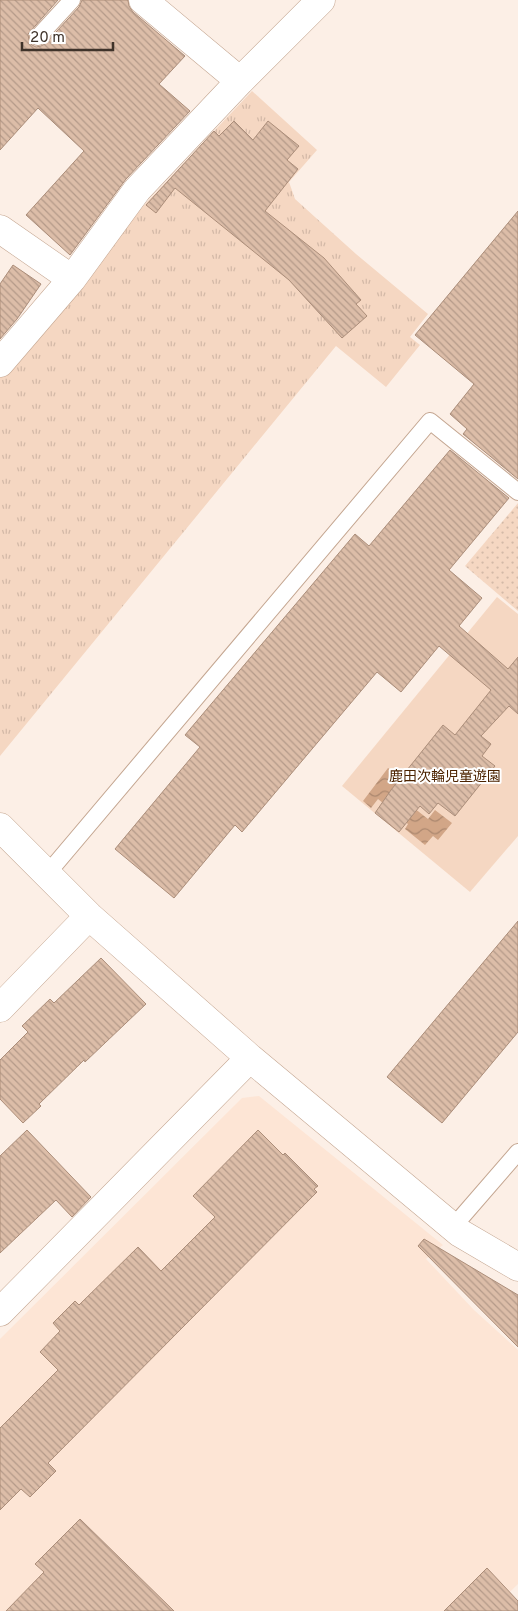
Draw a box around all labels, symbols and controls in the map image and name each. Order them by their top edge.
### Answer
scale bar [22,20,114,52]
text: 20 m [30,29,65,48]
park label: 鹿田次輪児童遊園 [389,768,501,786]

